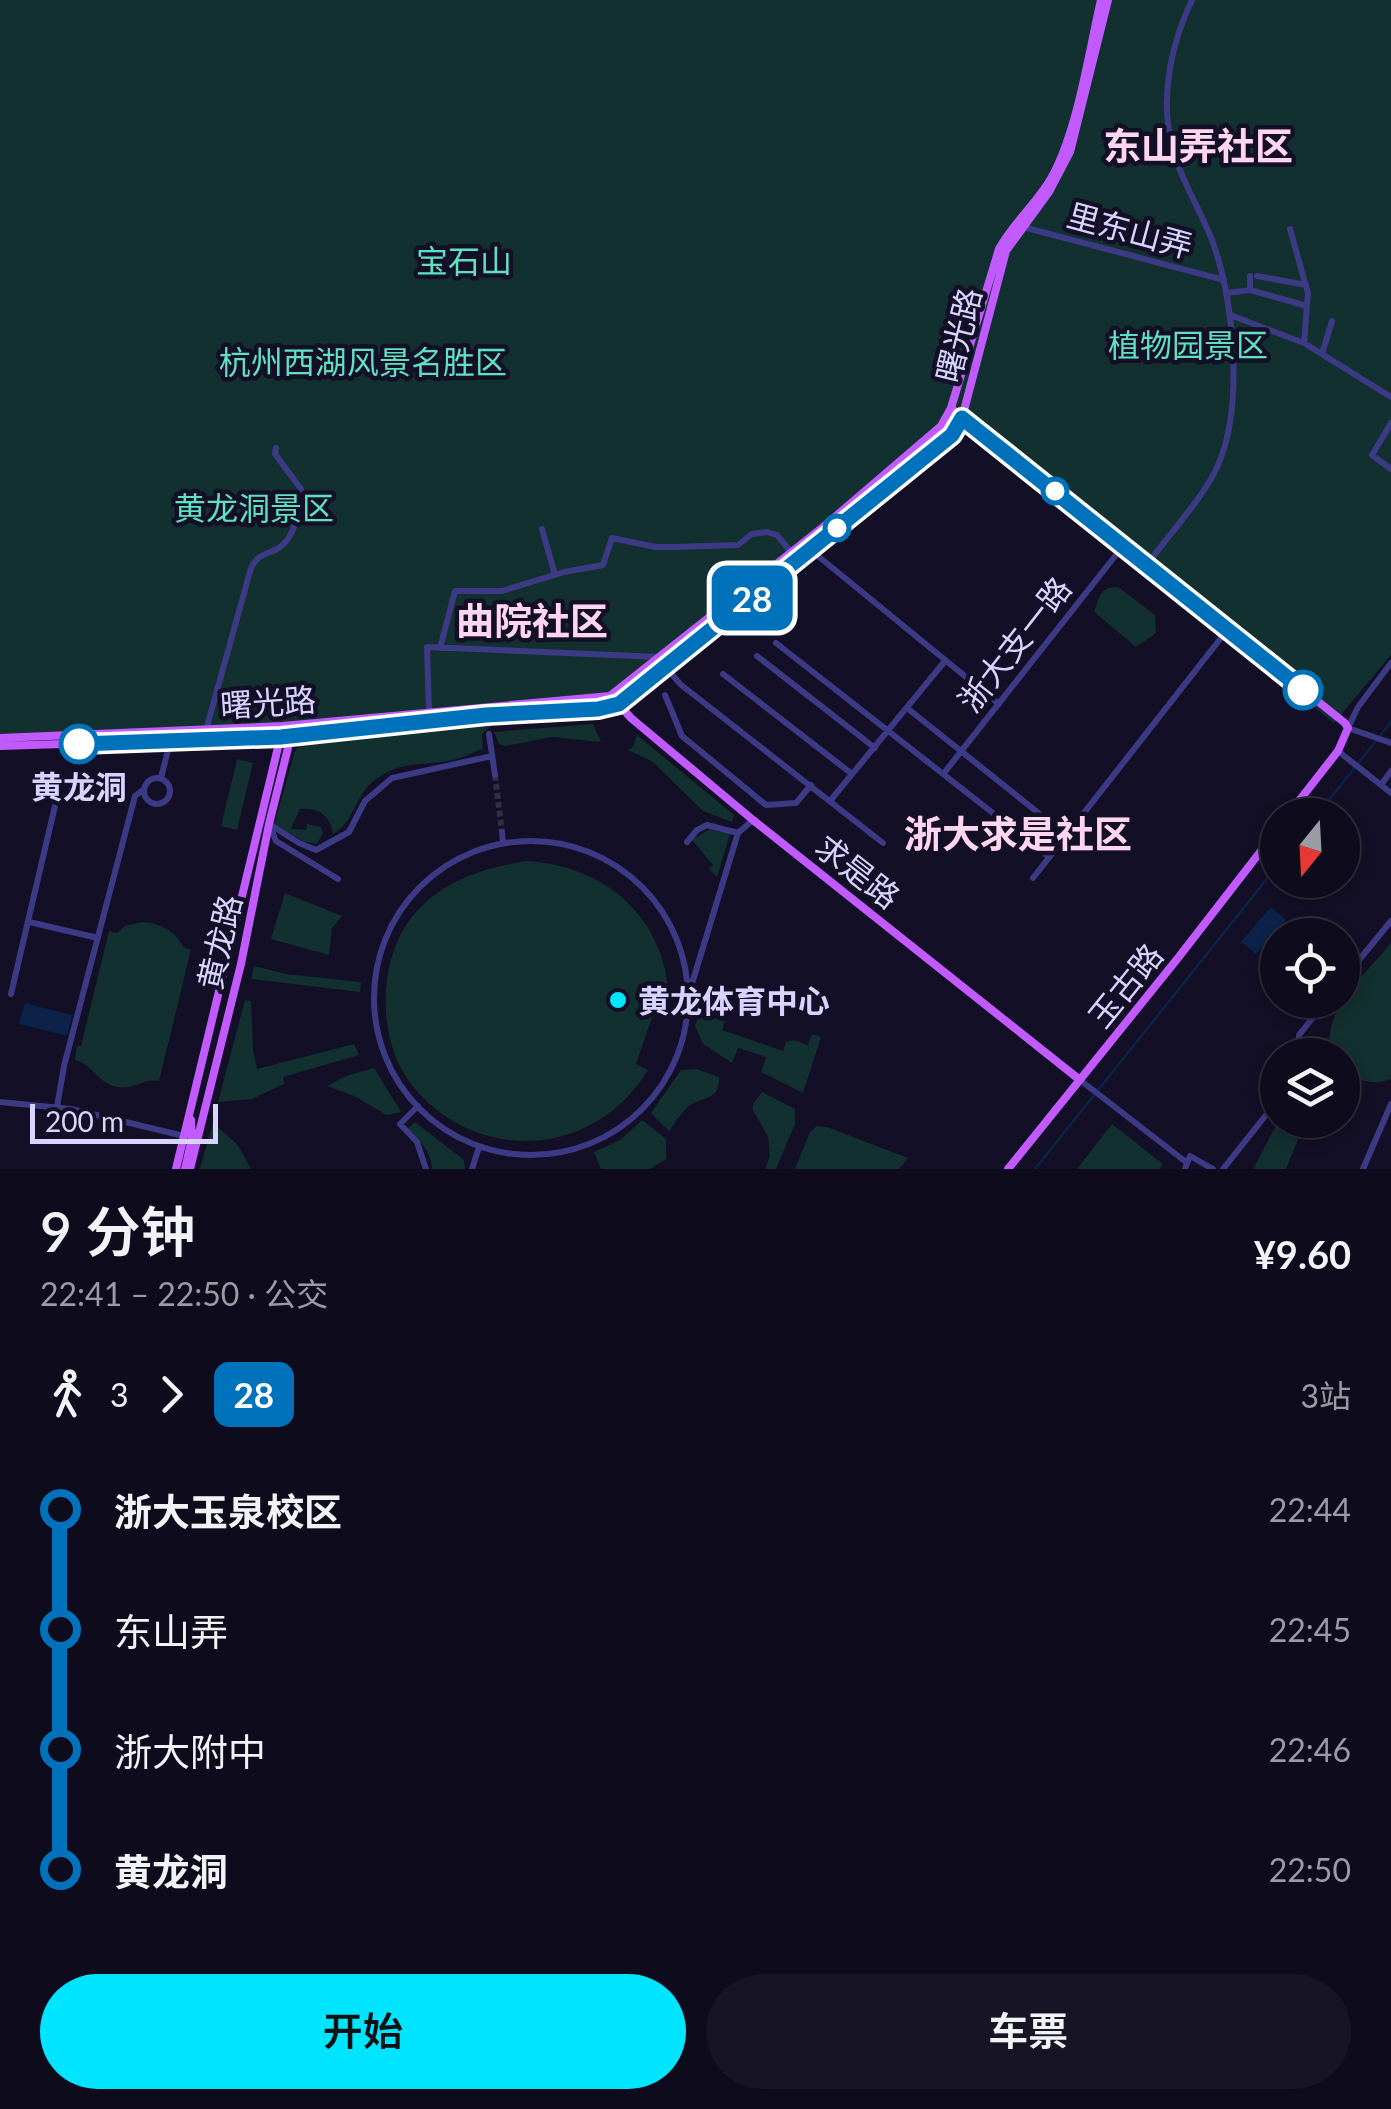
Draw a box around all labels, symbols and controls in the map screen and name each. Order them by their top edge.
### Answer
district label: 东山弄社区 [1103,122,1293,168]
street label: 里东山弄 [1063,195,1197,265]
park label: 宝石山 [416,241,512,280]
street label: 曙光路 [927,284,989,386]
park label: 植物园景区 [1108,325,1268,364]
park label: 杭州西湖风景名胜区 [219,342,507,381]
unlabelled marker [1042,478,1068,504]
park label: 黄龙洞景区 [174,488,334,527]
unlabelled marker [824,515,850,541]
line badge: 28 [707,566,797,630]
street label: 浙大支一路 [949,569,1079,719]
text: 28 [732,577,772,619]
district label: 曲院社区 [456,597,608,643]
unlabelled marker [1284,671,1322,709]
street label: 曙光路 [219,679,317,725]
marker: 黄龙洞 [60,725,98,763]
place label: 黄龙洞 [31,767,127,806]
north arrow [1260,798,1360,898]
map controls [1260,798,1360,1138]
district label: 浙大求是社区 [904,810,1132,856]
street label: 求是路 [808,826,908,916]
street label: 黄龙路 [189,891,249,993]
button: locate [1260,918,1360,1018]
street label: 玉古路 [1080,935,1170,1035]
place label: 黄龙体育中心 [638,981,830,1020]
marker: 黄龙体育中心 [607,989,629,1011]
button: layers [1260,1038,1360,1138]
scale bar [30,1099,218,1144]
text: 200 m [45,1104,124,1138]
text: 9 分钟 [40,1198,196,1264]
text: ¥9.60 [1254,1231,1351,1277]
text: 22:41 – 22:50 · 公交 [40,1274,328,1313]
icon: walk [40,1367,95,1422]
icon: forward [144,1367,199,1422]
text: 28 [234,1373,274,1415]
text: 3 [110,1375,129,1414]
text: 3站 [1300,1376,1351,1415]
text: 浙大玉泉校区 [114,1488,342,1534]
text: 22:44 [1269,1490,1351,1529]
text: 东山弄 [114,1608,228,1654]
text: 22:45 [1269,1610,1351,1649]
text: 浙大附中 [114,1728,266,1774]
text: 22:46 [1269,1730,1351,1769]
text: 黄龙洞 [114,1848,228,1894]
text: 22:50 [1269,1850,1351,1889]
button: 开始 [40,1974,686,2089]
button: 车票 [706,1974,1351,2089]

